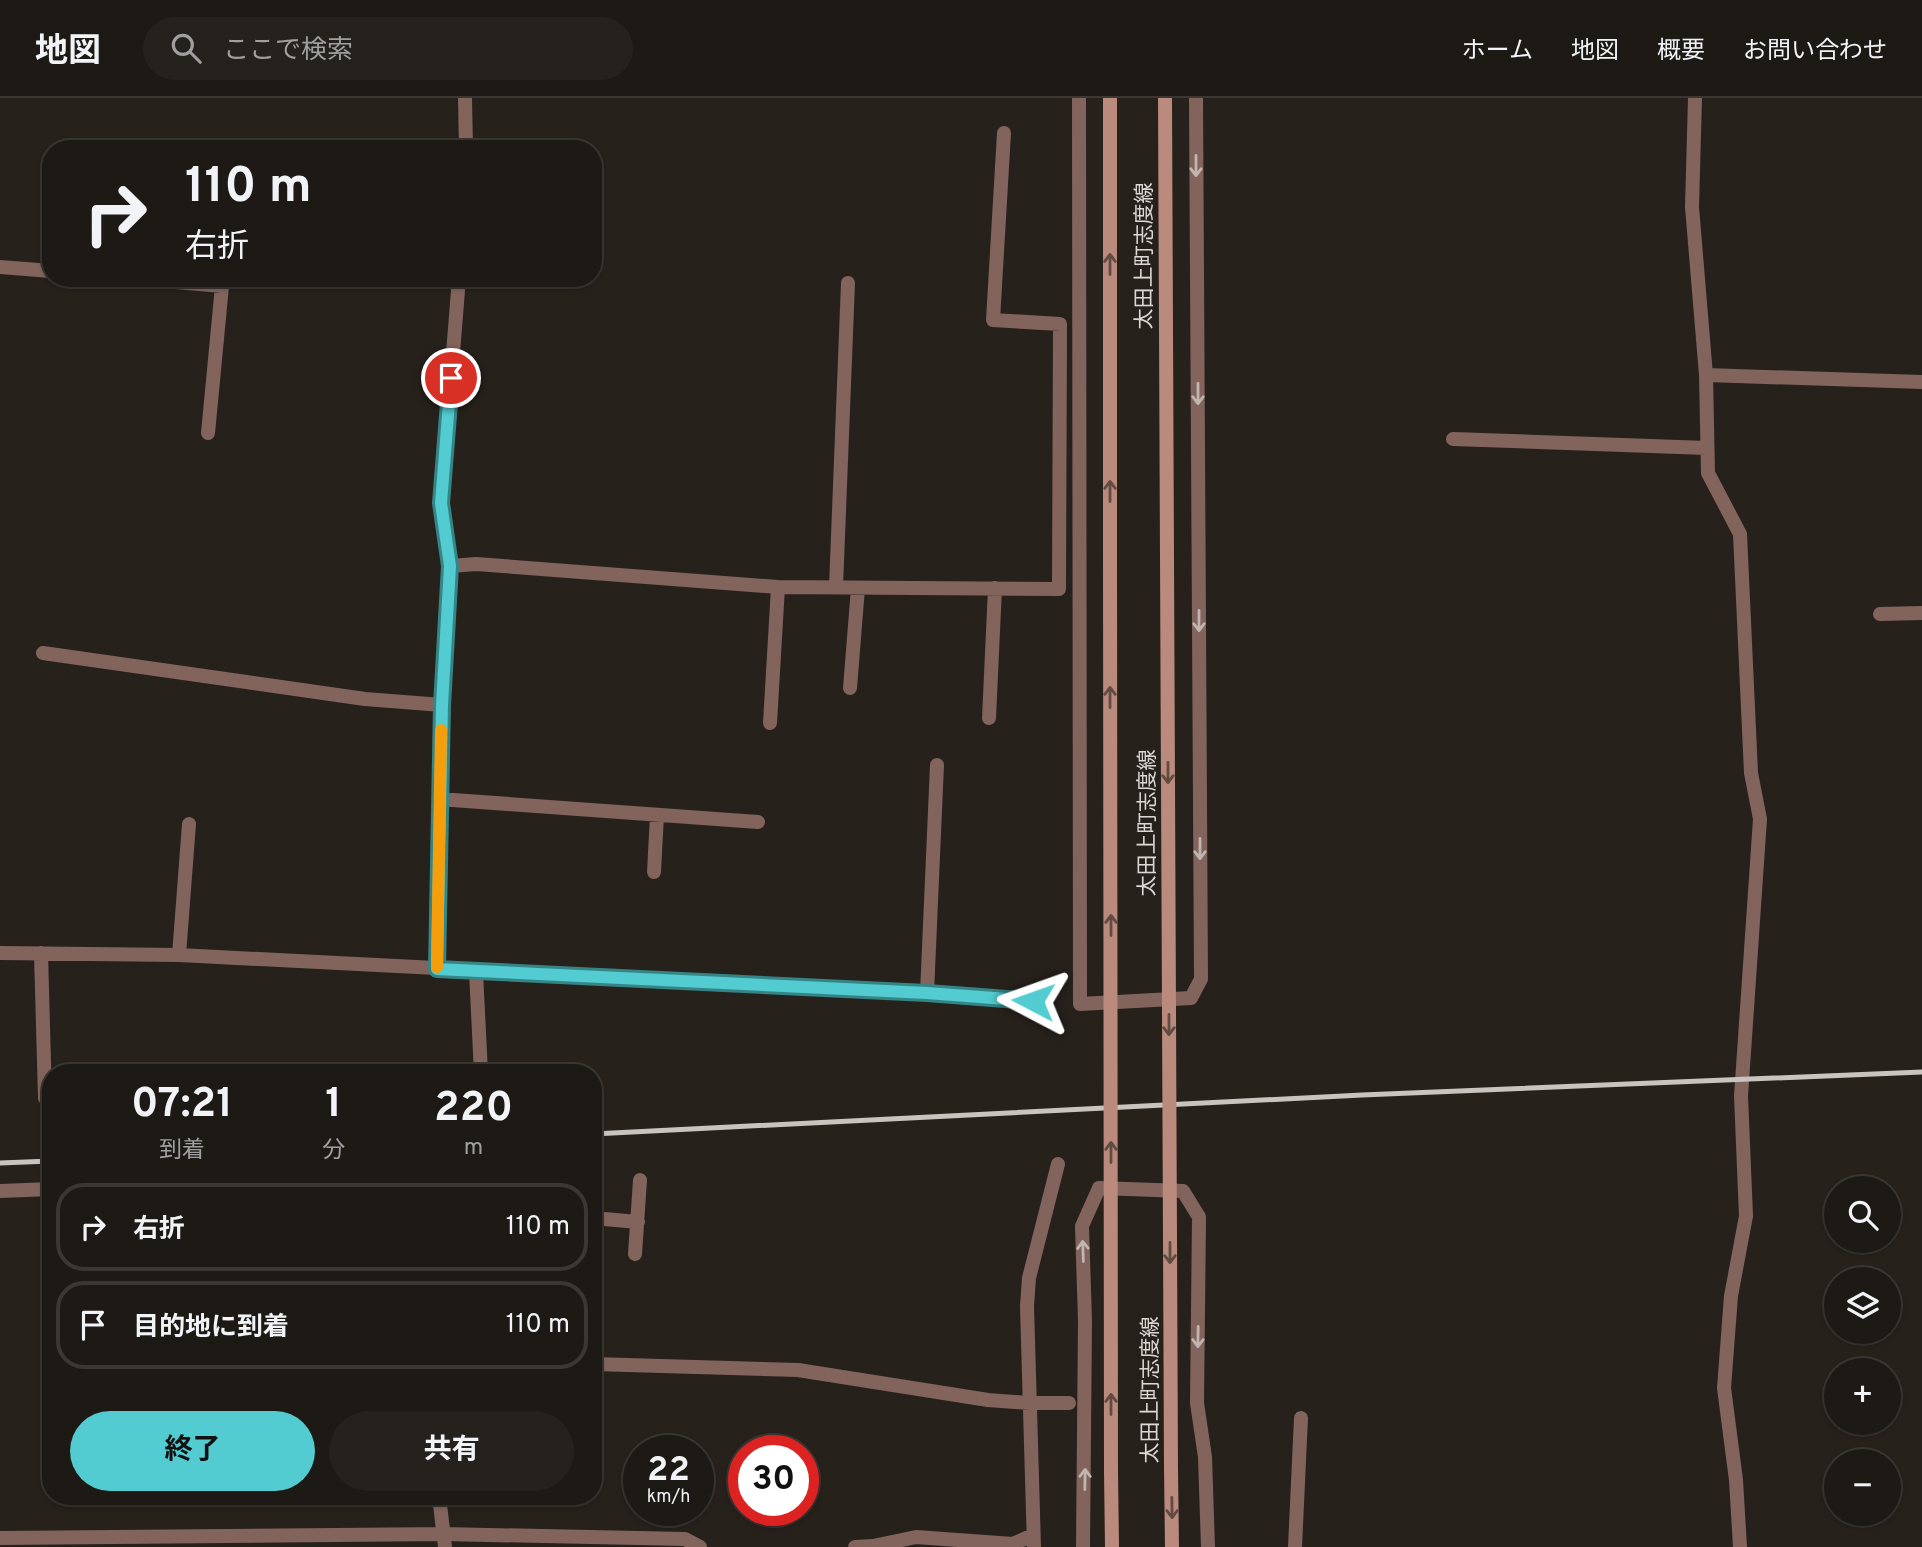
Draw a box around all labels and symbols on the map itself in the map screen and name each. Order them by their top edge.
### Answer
one-way arrow [1189,154,1203,177]
street label: 太田上町志度線 [1132,183,1159,330]
one-way arrow [1103,253,1117,276]
pin [421,348,481,408]
one-way arrow [1191,382,1204,405]
one-way arrow [1103,480,1117,503]
one-way arrow [1192,609,1206,632]
one-way arrow [1103,686,1117,709]
street label: 太田上町志度線 [1135,750,1162,897]
one-way arrow [1161,762,1175,785]
one-way arrow [1193,837,1207,860]
one-way arrow [1104,913,1118,936]
position arrow [996,964,1070,1038]
one-way arrow [1162,1014,1176,1037]
one-way arrow [1104,1141,1118,1164]
one-way arrow [1076,1240,1089,1263]
one-way arrow [1163,1241,1177,1264]
street label: 太田上町志度線 [1138,1317,1165,1464]
one-way arrow [1191,1325,1205,1348]
one-way arrow [1104,1393,1118,1416]
speed limit sign: 30 [728,1435,819,1526]
one-way arrow [1078,1468,1092,1491]
one-way arrow [1165,1496,1178,1519]

